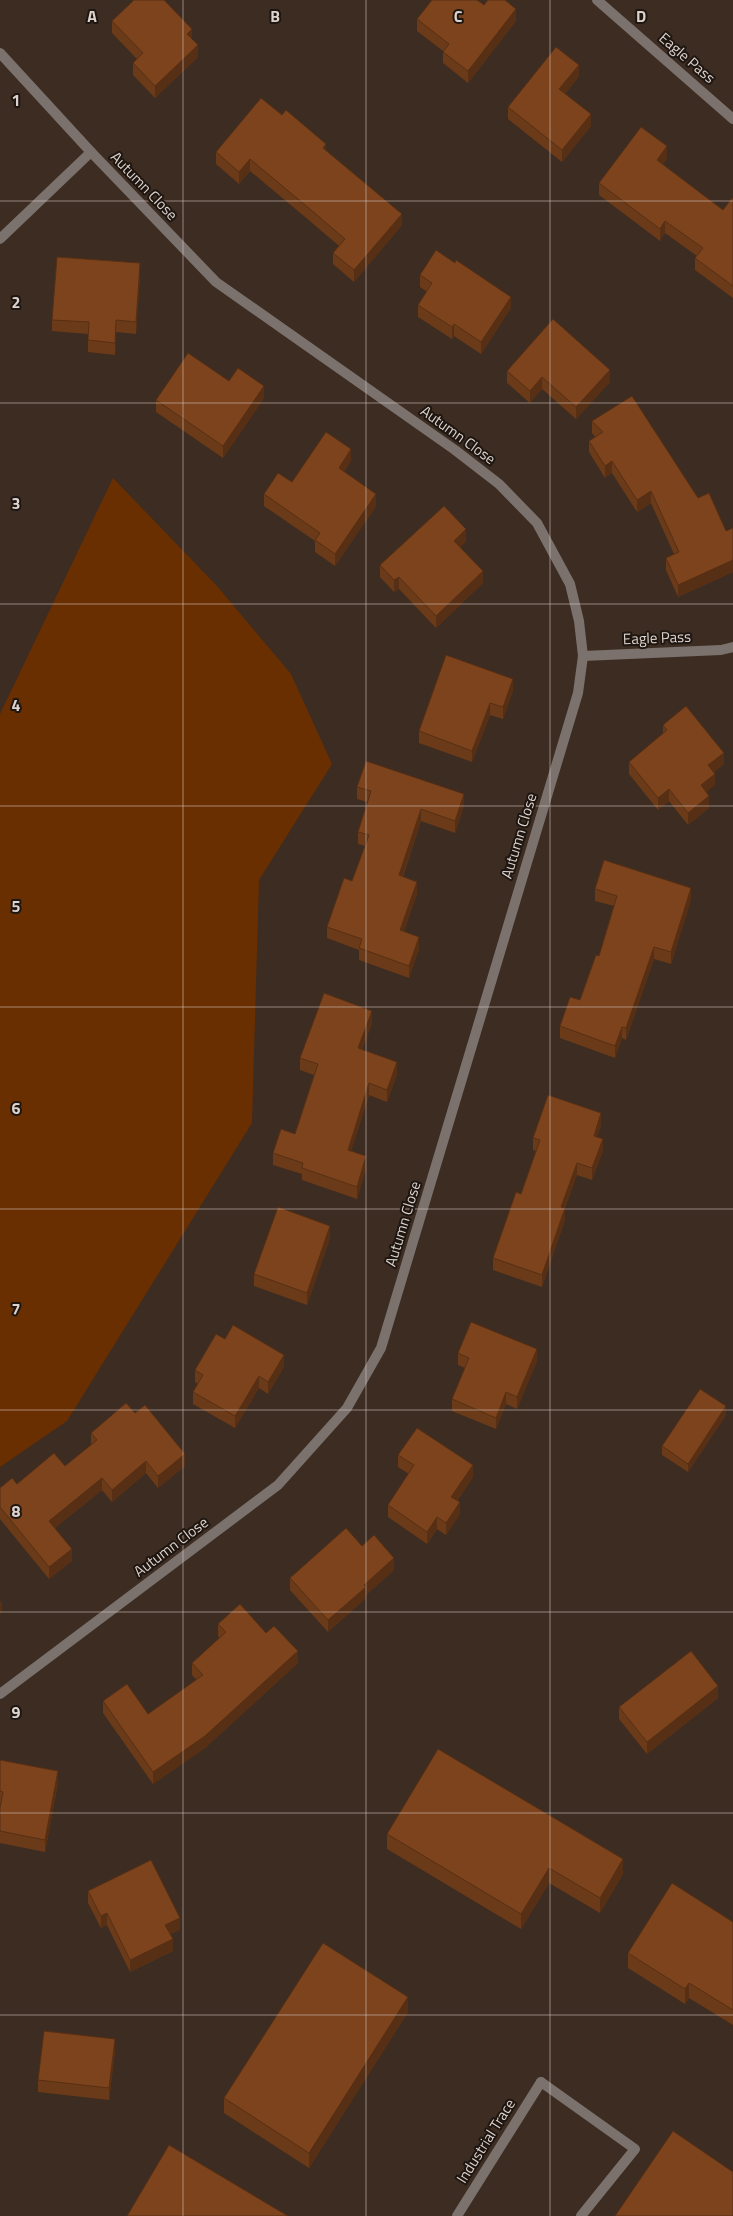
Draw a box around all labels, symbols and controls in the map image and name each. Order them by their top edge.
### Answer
text: A [87,4,97,28]
text: B [270,4,280,28]
text: C [454,4,463,28]
text: D [636,4,646,28]
street label: Eagle Pass [654,27,721,89]
text: 1 [12,88,20,112]
street label: Autumn Close [105,146,183,225]
text: 2 [12,290,20,314]
street label: Autumn Close [416,399,501,470]
text: 3 [12,491,20,515]
street label: Eagle Pass [623,625,691,650]
text: 4 [12,693,21,717]
street label: Autumn Close [495,790,542,881]
text: 5 [12,894,21,918]
text: 6 [12,1096,21,1120]
street label: Autumn Close [379,1178,426,1269]
text: 7 [12,1297,20,1321]
text: 8 [12,1499,21,1523]
street label: Autumn Close [129,1511,213,1582]
text: 9 [12,1700,21,1724]
street label: Industrial Trace [450,2094,521,2188]

